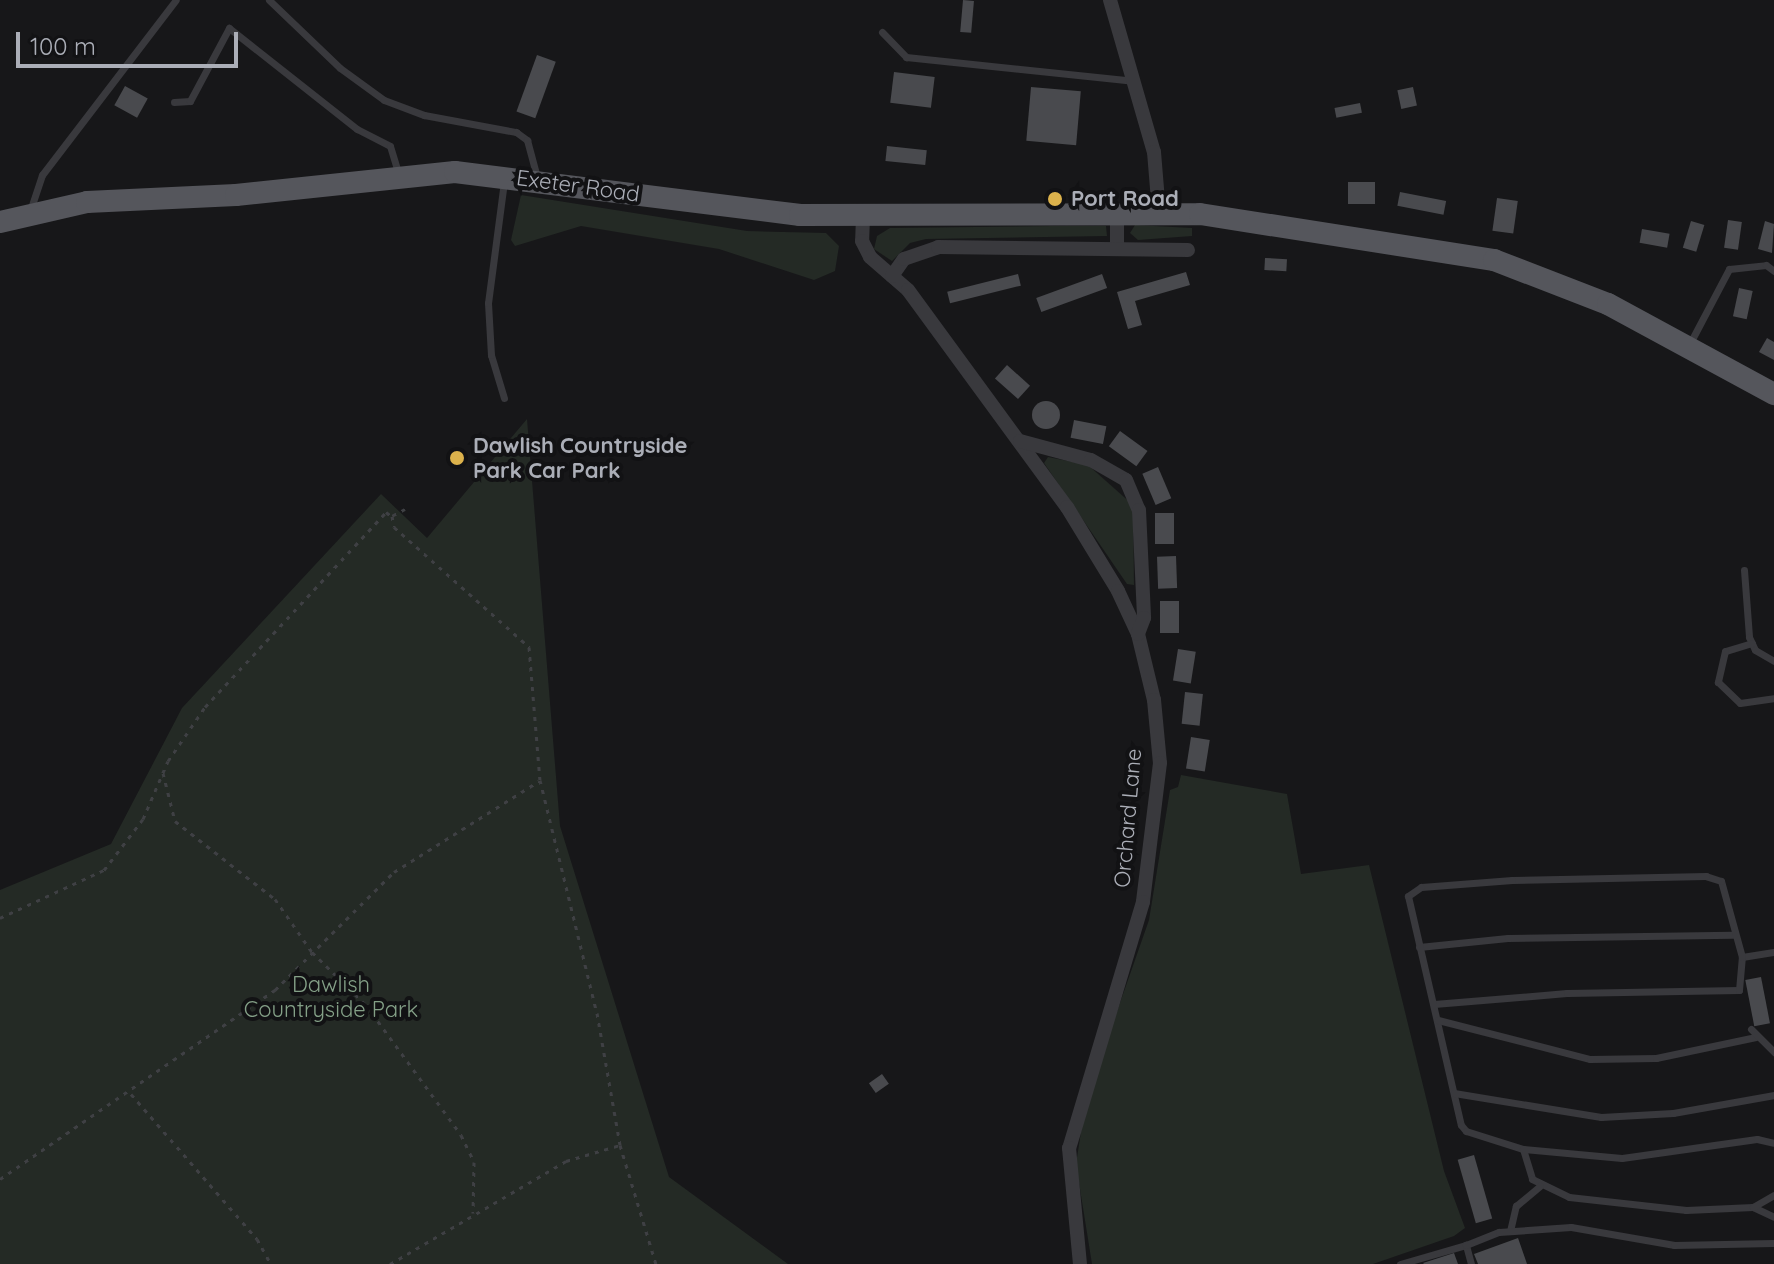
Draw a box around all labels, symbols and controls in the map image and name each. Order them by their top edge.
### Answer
scale bar [20,16,242,66]
text: 100 m [30,31,96,61]
street label: Exeter Road [515,164,641,208]
place label: Port Road [1071,186,1179,212]
marker: Port Road [1046,190,1064,208]
place label: Dawlish Countryside Park Car Park [473,432,687,484]
marker: Dawlish Countryside Park Car Park [448,449,466,467]
street label: Orchard Lane [1109,747,1147,889]
park label: Dawlish Countryside Park [244,971,418,1022]

